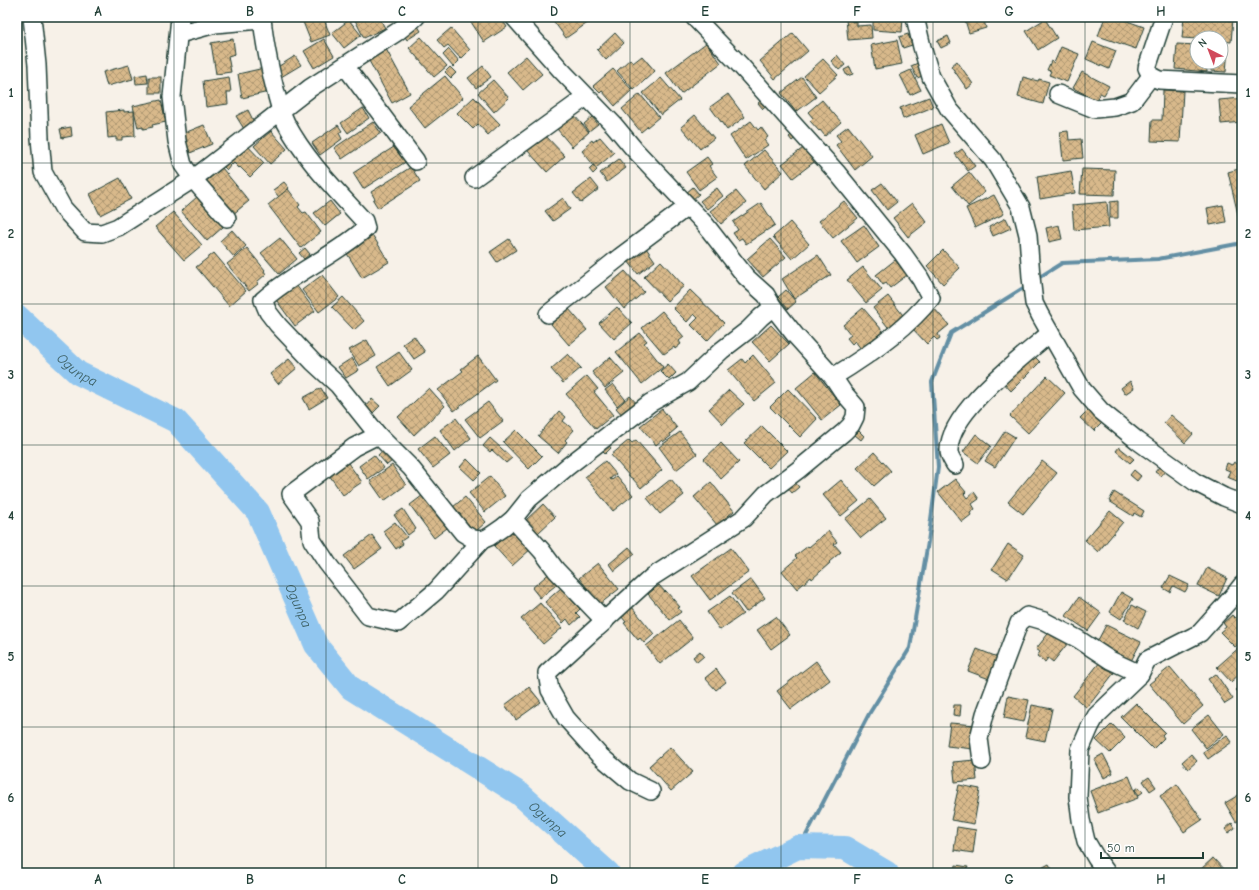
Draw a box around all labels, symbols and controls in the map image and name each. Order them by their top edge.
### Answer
text: A [94,4,102,19]
text: B [246,4,254,19]
text: C [398,4,406,19]
text: D [550,4,558,19]
text: E [701,4,709,19]
text: F [853,4,861,19]
text: G [1004,4,1014,19]
text: H [1156,4,1166,19]
north arrow [1189,30,1229,70]
text: N [1196,36,1210,50]
text: 1 [8,85,14,100]
text: 1 [1245,85,1251,100]
text: 2 [8,226,14,241]
text: 2 [1245,226,1251,241]
water label: Ogunpa [54,349,100,390]
text: 3 [8,367,14,382]
text: 3 [1245,367,1251,382]
text: 4 [8,508,14,523]
text: 4 [1245,508,1251,523]
water label: Ogunpa [282,581,316,630]
text: 5 [8,649,15,664]
text: 5 [1245,649,1252,664]
text: 6 [8,790,15,805]
text: 6 [1245,790,1252,805]
water label: Ogunpa [525,798,571,841]
scale bar [1101,834,1203,860]
text: 50 m [1107,841,1135,855]
text: A [94,872,102,887]
text: B [246,872,254,887]
text: C [398,872,406,887]
text: D [550,872,558,887]
text: E [701,872,709,887]
text: F [853,872,861,887]
text: G [1004,872,1014,887]
text: H [1156,872,1166,887]

